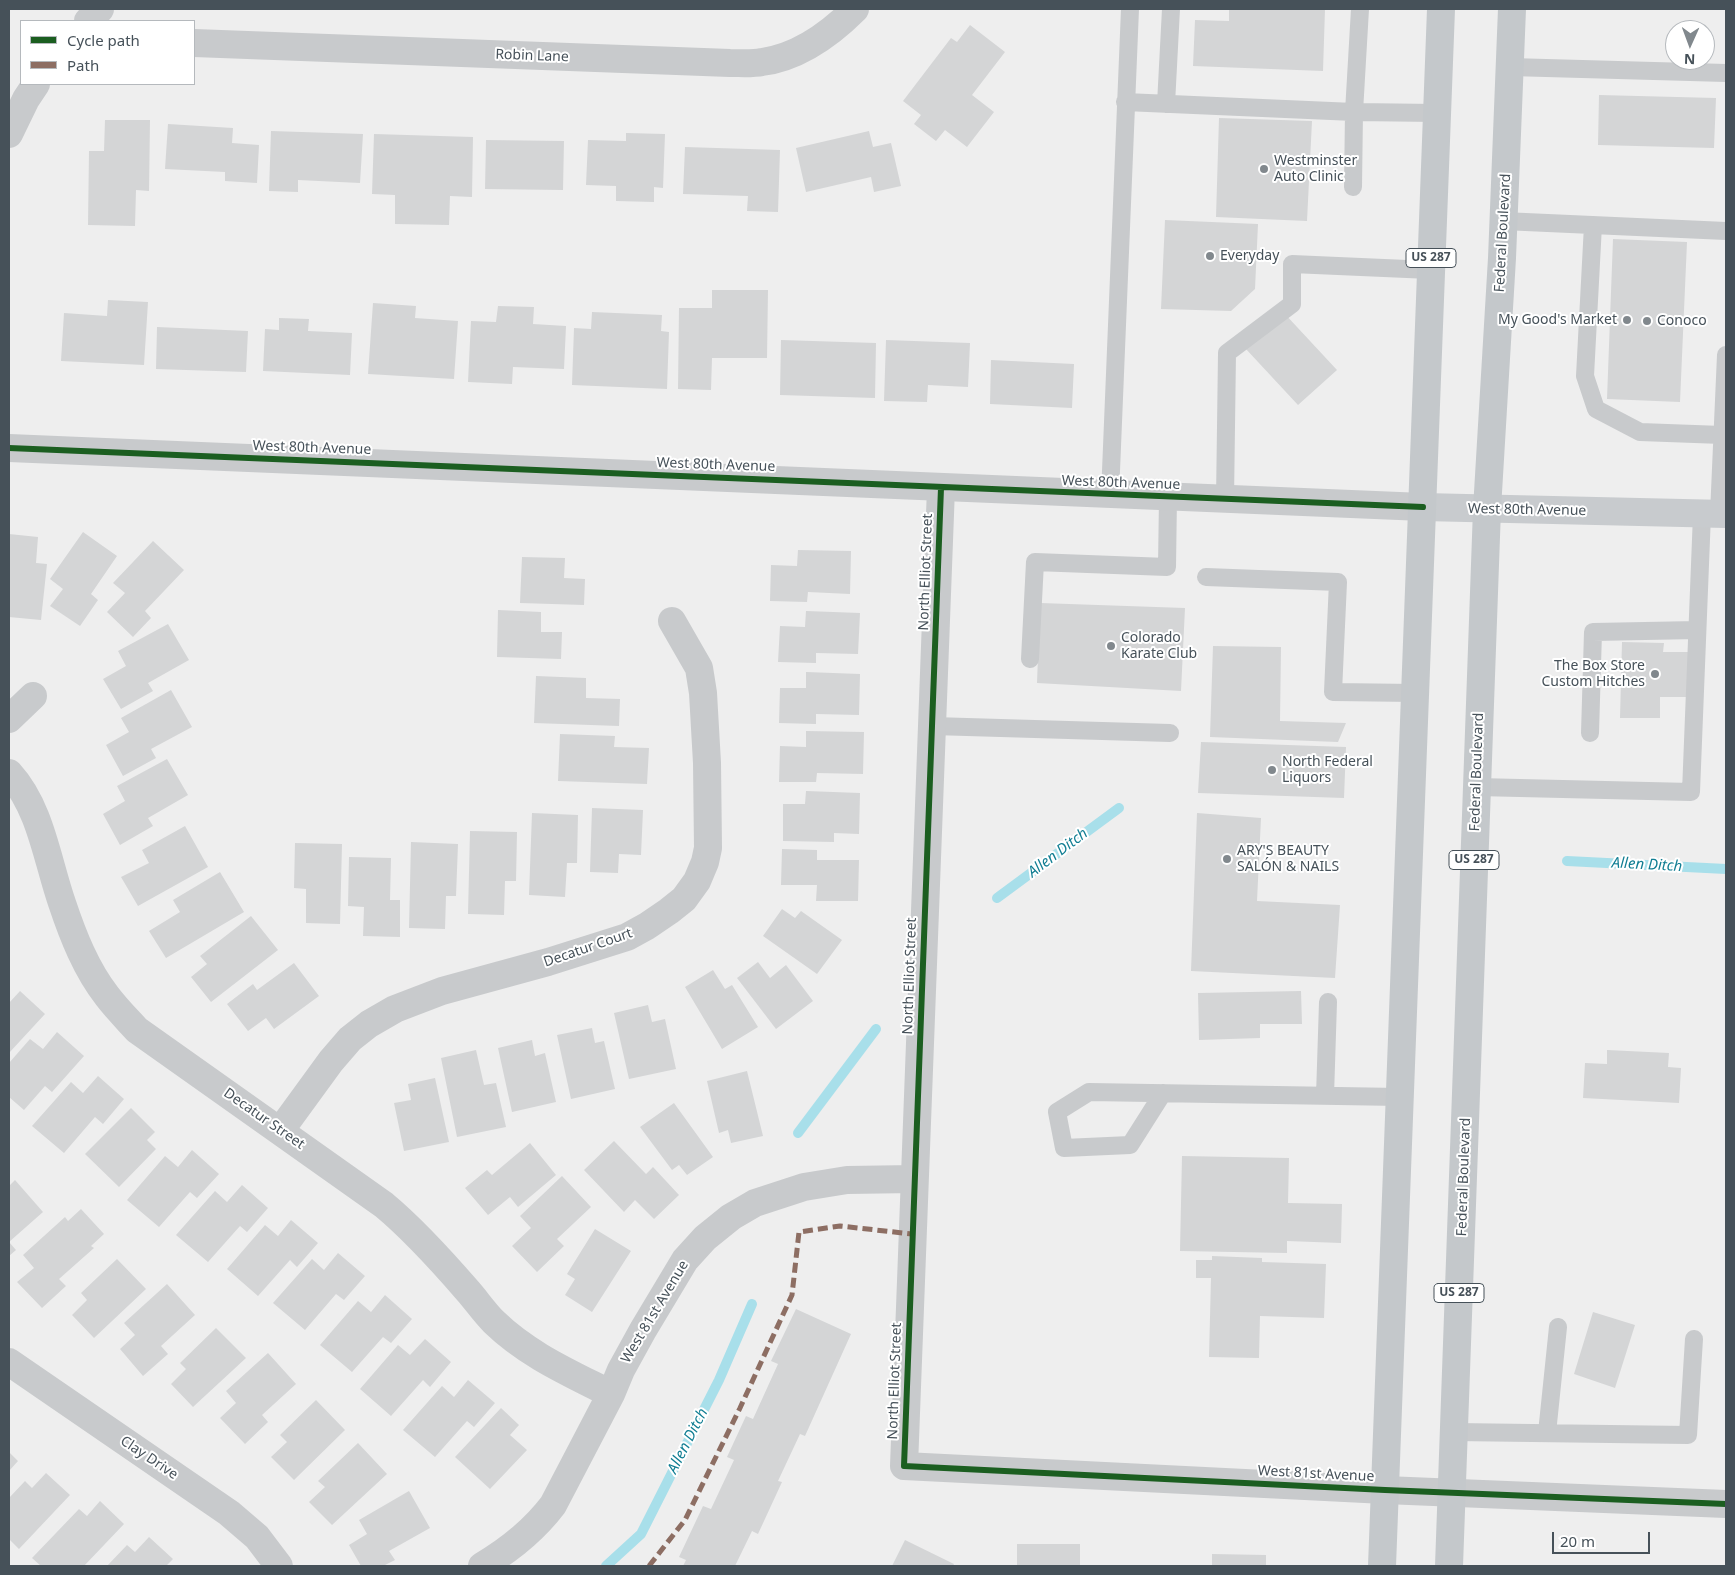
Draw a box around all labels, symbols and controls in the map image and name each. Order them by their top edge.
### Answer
legend [20,20,195,85]
north arrow [1665,20,1715,70]
text: Cycle path [67,30,140,50]
street label: Robin Lane [495,46,569,66]
text: N [1683,50,1696,69]
text: Path [67,55,99,75]
place label: Westminster Auto Clinic [1274,153,1357,186]
marker: Westminster Auto Clinic [1258,163,1270,175]
street label: Federal Boulevard [1492,173,1514,293]
place label: Everyday [1220,248,1279,264]
road number: US 287 [1406,248,1456,268]
marker: Everyday [1204,250,1216,262]
place label: My Good's Market [1498,312,1617,328]
place label: Conoco [1657,313,1707,329]
marker: My Good's Market [1621,314,1633,326]
marker: Conoco [1641,315,1653,327]
street label: West 80th Avenue [252,438,372,458]
street label: West 80th Avenue [656,455,776,475]
street label: West 80th Avenue [1061,473,1181,493]
street label: West 80th Avenue [1468,501,1586,519]
street label: North Elliot Street [916,513,936,631]
place label: Colorado Karate Club [1121,630,1197,662]
marker: Colorado Karate Club [1105,640,1117,652]
place label: The Box Store Custom Hitches [1542,658,1645,690]
marker: The Box Store Custom Hitches [1649,668,1661,680]
street label: Federal Boulevard [1467,712,1487,832]
place label: North Federal Liquors [1282,754,1373,786]
marker: North Federal Liquors [1266,764,1278,776]
water label: Allen Ditch [1024,825,1092,881]
place label: ARY'S BEAUTY SALÓN & NAILS [1237,843,1339,876]
road number: US 287 [1449,850,1499,870]
marker: ARY'S BEAUTY SALÓN & NAILS [1221,853,1233,865]
water label: Allen Ditch [1611,854,1683,876]
street label: North Elliot Street [900,917,920,1035]
street label: Decatur Court [541,925,635,971]
street label: Decatur Street [220,1085,308,1153]
street label: Federal Boulevard [1454,1117,1474,1237]
street label: West 81st Avenue [618,1258,692,1366]
road number: US 287 [1434,1284,1484,1302]
street label: North Elliot Street [885,1322,905,1440]
water label: Allen Ditch [664,1405,712,1477]
street label: Clay Drive [117,1433,181,1483]
street label: West 81st Avenue [1257,1463,1375,1485]
scale bar [1555,1522,1652,1554]
text: 20 m [1560,1531,1595,1551]

